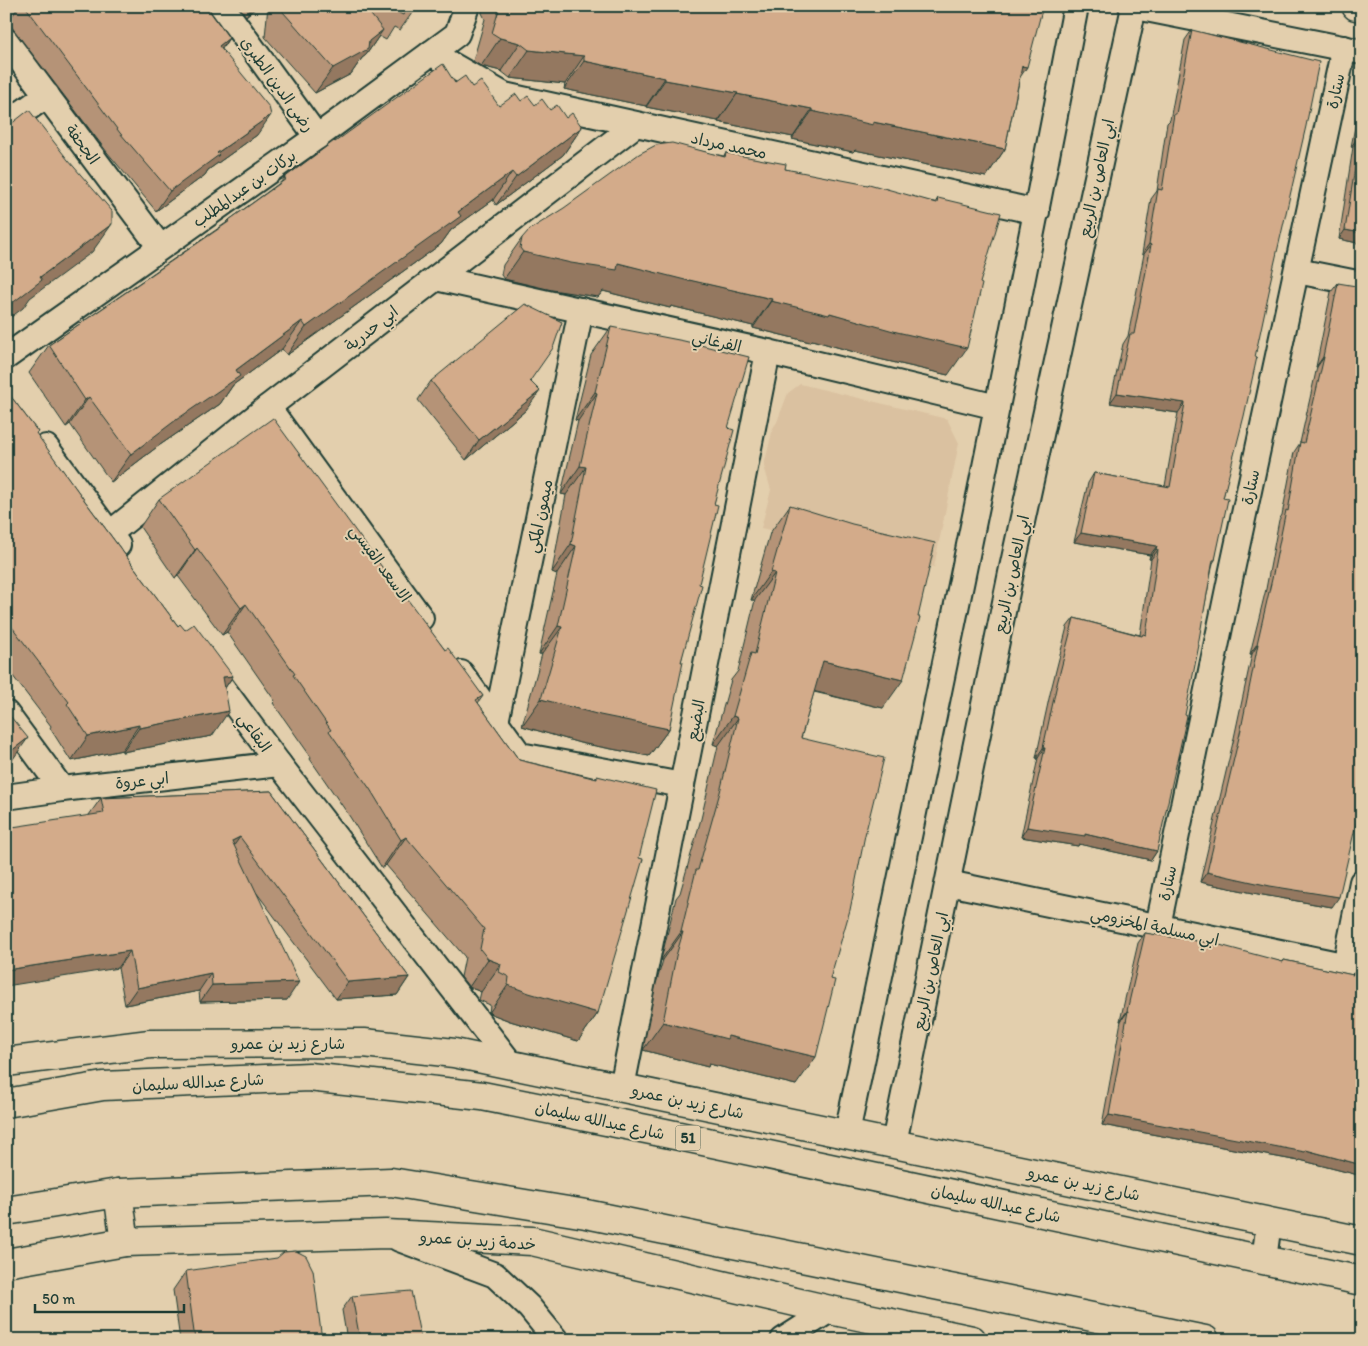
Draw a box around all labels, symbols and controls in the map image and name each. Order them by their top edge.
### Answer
street label: رضى الدين الطبري [235,33,318,137]
street label: ستارة [1322,72,1348,111]
street label: ابي العاص بن الربيع [1075,117,1123,240]
street label: الجحفة [62,121,103,168]
street label: محمد مرداد [689,128,769,163]
street label: بركات بن عبدالمطلب [189,146,300,231]
street label: ابي حدرية [341,302,405,359]
street label: الفرغاني [689,327,743,361]
street label: ستارة [1237,468,1263,507]
street label: ميمون المكي [522,478,561,556]
street label: ابي العاص بن الربيع [990,513,1038,636]
street label: الاسعد القيسي [342,521,415,609]
street label: البضيع [682,698,711,743]
street label: البقاعي [230,709,275,759]
street label: ابي عروة [114,768,170,798]
street label: ستارة [1154,864,1180,903]
street label: ابي مسلمة المخزومي [1088,904,1221,954]
street label: ابي العاص بن الربيع [909,910,957,1033]
street label: شارع زيد بن عمرو [229,1034,345,1055]
street label: شارع عبدالله سليمان [132,1070,265,1097]
street label: شارع زيد بن عمرو [628,1080,746,1125]
street label: شارع عبدالله سليمان [533,1097,666,1145]
road number: 51 [676,1126,700,1150]
street label: شارع زيد بن عمرو [1024,1162,1142,1207]
street label: شارع عبدالله سليمان [929,1180,1062,1228]
street label: خدمة زيد بن عمرو [417,1227,537,1254]
scale bar [35,1281,184,1313]
text: 50 m [42,1290,75,1308]

